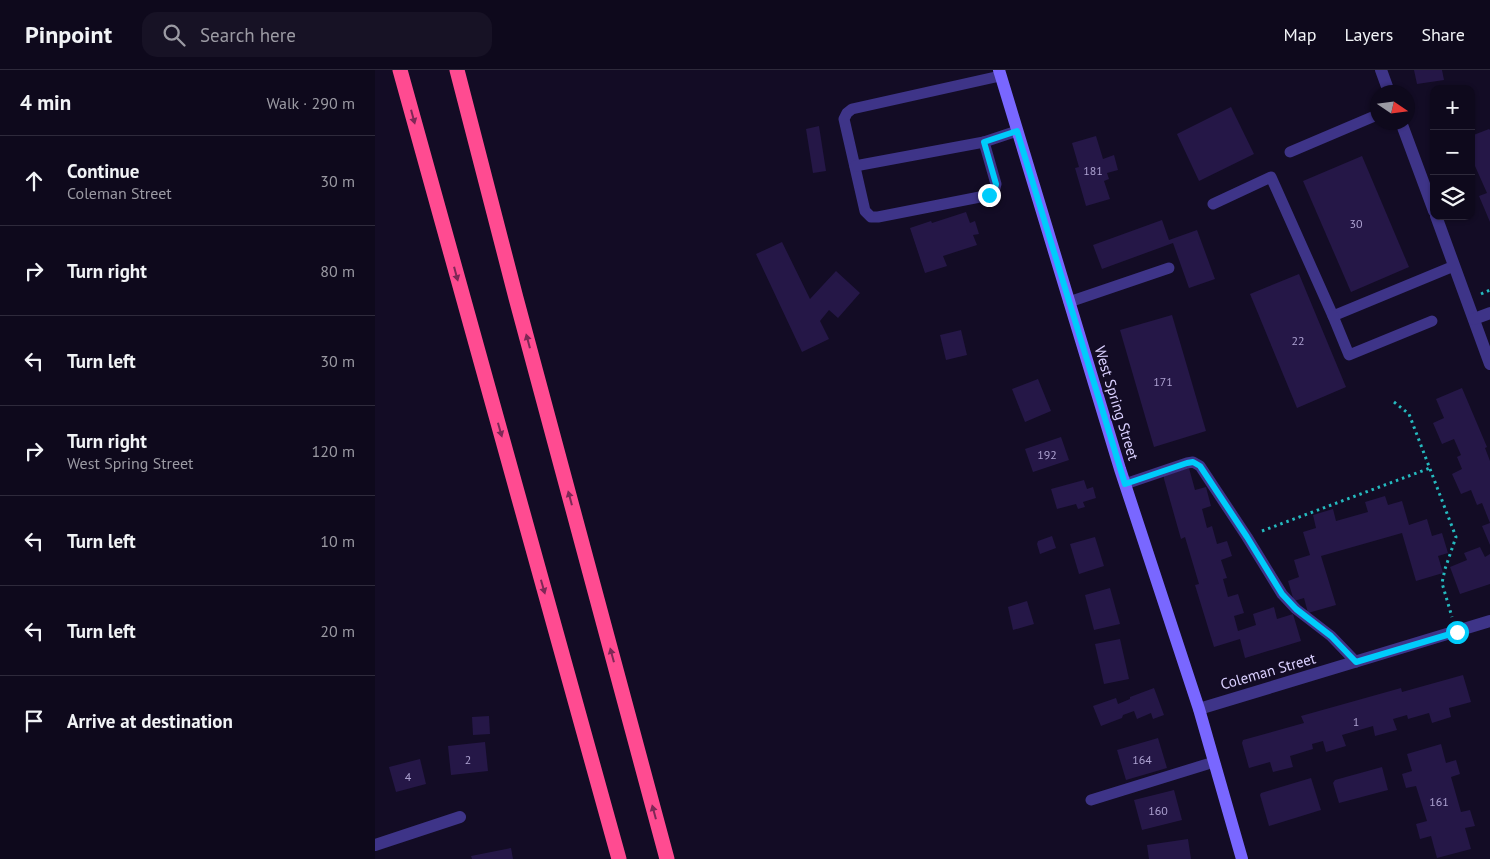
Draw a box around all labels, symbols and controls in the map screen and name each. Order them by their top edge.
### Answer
search box [142,12,492,57]
text: Pinpoint [25,19,112,50]
icon: search [160,21,188,49]
text: Search here [200,23,296,47]
text: Map [1284,23,1316,46]
text: Layers [1344,23,1393,46]
text: Share [1421,23,1465,46]
north arrow [1370,85,1415,130]
map controls [1430,85,1475,220]
button: + [1430,85,1475,130]
text: 4 min [20,89,71,116]
text: Walk · 290 m [266,93,355,113]
one-way arrow [409,109,417,125]
button: − [1430,130,1475,175]
text: Continue [67,159,139,183]
house number: 181 [1083,163,1103,178]
icon: ahead [20,167,48,195]
text: 30 m [320,171,355,191]
button: layers [1430,175,1475,220]
text: Coleman Street [67,183,172,203]
route end [978,184,1001,207]
house number: 30 [1349,216,1363,231]
icon: right [20,257,48,285]
text: Turn right [67,259,147,283]
text: 80 m [320,261,355,281]
one-way arrow [453,266,461,281]
house number: 22 [1291,333,1305,348]
one-way arrow [524,334,532,349]
street label: West Spring Street [1091,344,1143,462]
icon: left [20,347,48,375]
text: Turn left [67,349,136,373]
text: 30 m [320,351,355,371]
house number: 171 [1153,374,1173,389]
one-way arrow [496,423,504,438]
text: Turn right [67,429,147,453]
icon: right [20,437,48,465]
text: 120 m [312,441,355,461]
house number: 192 [1037,447,1057,462]
text: West Spring Street [67,453,194,473]
one-way arrow [565,491,573,506]
icon: left [20,527,48,555]
text: Turn left [67,529,136,553]
text: 10 m [320,531,355,551]
one-way arrow [540,579,548,594]
icon: left [20,617,48,645]
text: Turn left [67,619,136,643]
text: 20 m [320,621,355,641]
route start [1446,621,1469,644]
one-way arrow [607,648,615,663]
street label: Coleman Street [1218,648,1318,694]
icon: arrive [20,707,48,735]
text: Arrive at destination [67,709,233,733]
house number: 1 [1353,714,1359,729]
house number: 2 [465,752,471,767]
house number: 164 [1132,752,1152,767]
house number: 4 [405,769,412,784]
house number: 161 [1429,794,1449,809]
house number: 160 [1148,803,1168,818]
one-way arrow [650,804,658,819]

